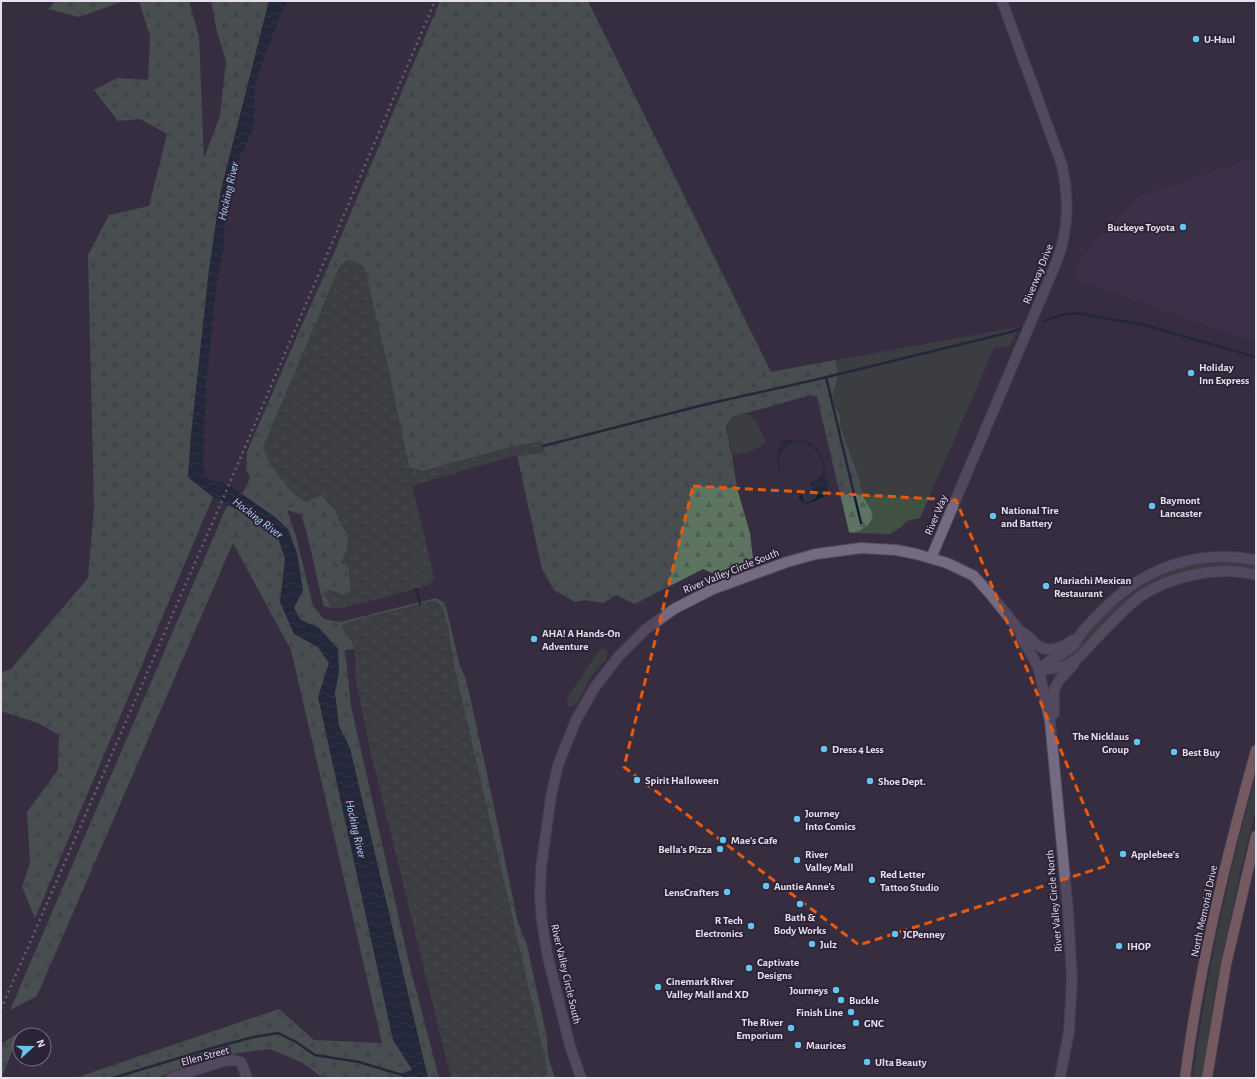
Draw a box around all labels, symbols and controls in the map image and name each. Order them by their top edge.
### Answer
marker: U-Haul [1191,34,1201,44]
place label: U-Haul [1204,34,1235,45]
water label: Hocking River [215,160,241,221]
place label: Buckeye Toyota [1107,222,1176,233]
marker: Buckeye Toyota [1178,222,1188,232]
street label: Riverway Drive [1021,242,1055,306]
place label: Holiday Inn Express [1199,362,1249,386]
marker: Holiday Inn Express [1186,368,1196,378]
street label: River Way [923,493,949,537]
water label: Hocking River [231,495,286,541]
place label: Baymont Lancaster [1160,495,1202,519]
marker: Baymont Lancaster [1147,501,1157,511]
place label: National Tire and Battery [1001,505,1059,529]
marker: National Tire and Battery [988,511,998,521]
street label: River Valley Circle South [681,547,781,595]
place label: Mariachi Mexican Restaurant [1054,575,1132,599]
marker: Mariachi Mexican Restaurant [1041,581,1051,591]
place label: AHA! A Hands-On Adventure [542,628,621,652]
marker: AHA! A Hands-On Adventure [529,634,539,644]
place label: The Nicklaus Group [1072,731,1129,755]
marker: The Nicklaus Group [1132,737,1142,747]
marker: Dress 4 Less [819,744,829,754]
place label: Dress 4 Less [832,744,884,755]
marker: Best Buy [1169,747,1179,757]
place label: Best Buy [1182,747,1220,758]
marker: Spirit Halloween [632,775,642,785]
place label: Spirit Halloween [645,775,719,786]
marker: Shoe Dept. [865,776,875,786]
place label: Shoe Dept. [878,776,926,787]
water label: Hocking River [343,799,369,860]
place label: Journey Into Comics [805,808,856,832]
marker: Journey Into Comics [792,814,802,824]
marker: Mae's Cafe [718,835,728,845]
place label: Mae's Cafe [731,835,778,846]
place label: Bella's Pizza [658,844,713,855]
marker: Bella's Pizza [715,844,725,854]
place label: River Valley Mall [805,849,854,873]
street label: River Valley Circle North [1044,849,1064,953]
marker: Applebee's [1118,849,1128,859]
place label: Applebee's [1131,849,1179,860]
marker: River Valley Mall [792,855,802,865]
street label: North Memorial Drive [1189,864,1219,958]
place label: Red Letter Tattoo Studio [880,869,940,893]
marker: Red Letter Tattoo Studio [867,875,877,885]
marker: Auntie Anne's [761,881,771,891]
place label: Auntie Anne's [774,881,835,892]
place label: LensCrafters [664,887,719,898]
marker: LensCrafters [722,887,732,897]
marker: Bath & Body Works [795,899,805,909]
place label: Bath & Body Works [774,912,826,936]
place label: R Tech Electronics [695,915,743,939]
marker: R Tech Electronics [746,921,756,931]
street label: River Valley Circle South [549,923,583,1025]
marker: JCPenney [890,929,900,939]
place label: JCPenney [903,929,945,940]
marker: Julz [807,939,817,949]
place label: Julz [820,939,837,950]
marker: IHOP [1114,941,1124,951]
place label: IHOP [1127,941,1151,952]
place label: Captivate Designs [757,957,799,981]
marker: Captivate Designs [744,963,754,973]
place label: Cinemark River Valley Mall and XD [666,976,749,1000]
marker: Cinemark River Valley Mall and XD [653,982,663,992]
place label: Journeys [789,985,828,996]
marker: Journeys [831,985,841,995]
marker: Buckle [836,995,846,1005]
place label: Buckle [849,995,879,1006]
place label: Finish Line [796,1007,843,1018]
marker: Finish Line [846,1007,856,1017]
place label: The River Emporium [736,1017,783,1041]
marker: GNC [851,1018,861,1028]
place label: GNC [864,1018,884,1029]
marker: The River Emporium [786,1023,796,1033]
north arrow [12,1027,52,1067]
text: N [34,1038,47,1049]
marker: Maurices [793,1040,803,1050]
place label: Maurices [806,1040,846,1051]
street label: Ellen Street [180,1044,231,1068]
marker: Ulta Beauty [862,1057,872,1067]
place label: Ulta Beauty [875,1057,927,1068]

